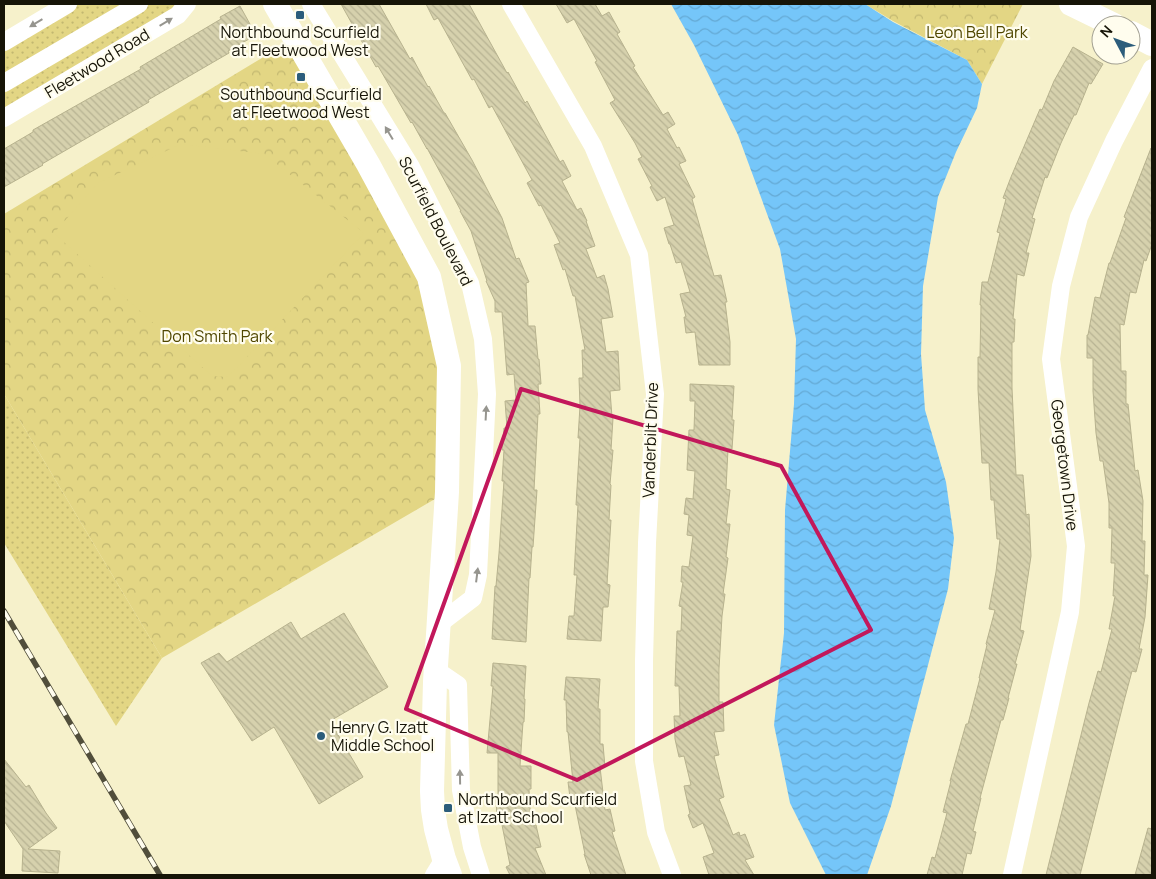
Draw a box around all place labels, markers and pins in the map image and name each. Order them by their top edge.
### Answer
marker: Northbound Scurfield at Fleetwood West [294,9,306,21]
place label: Northbound Scurfield at Fleetwood West [221,21,379,61]
marker: Southbound Scurfield at Fleetwood West [295,71,307,83]
place label: Southbound Scurfield at Fleetwood West [220,83,382,123]
place label: Henry G. Izatt Middle School [331,716,434,756]
marker: Henry G. Izatt Middle School [315,730,327,742]
place label: Northbound Scurfield at Izatt School [458,788,617,828]
marker: Northbound Scurfield at Izatt School [442,802,454,814]

